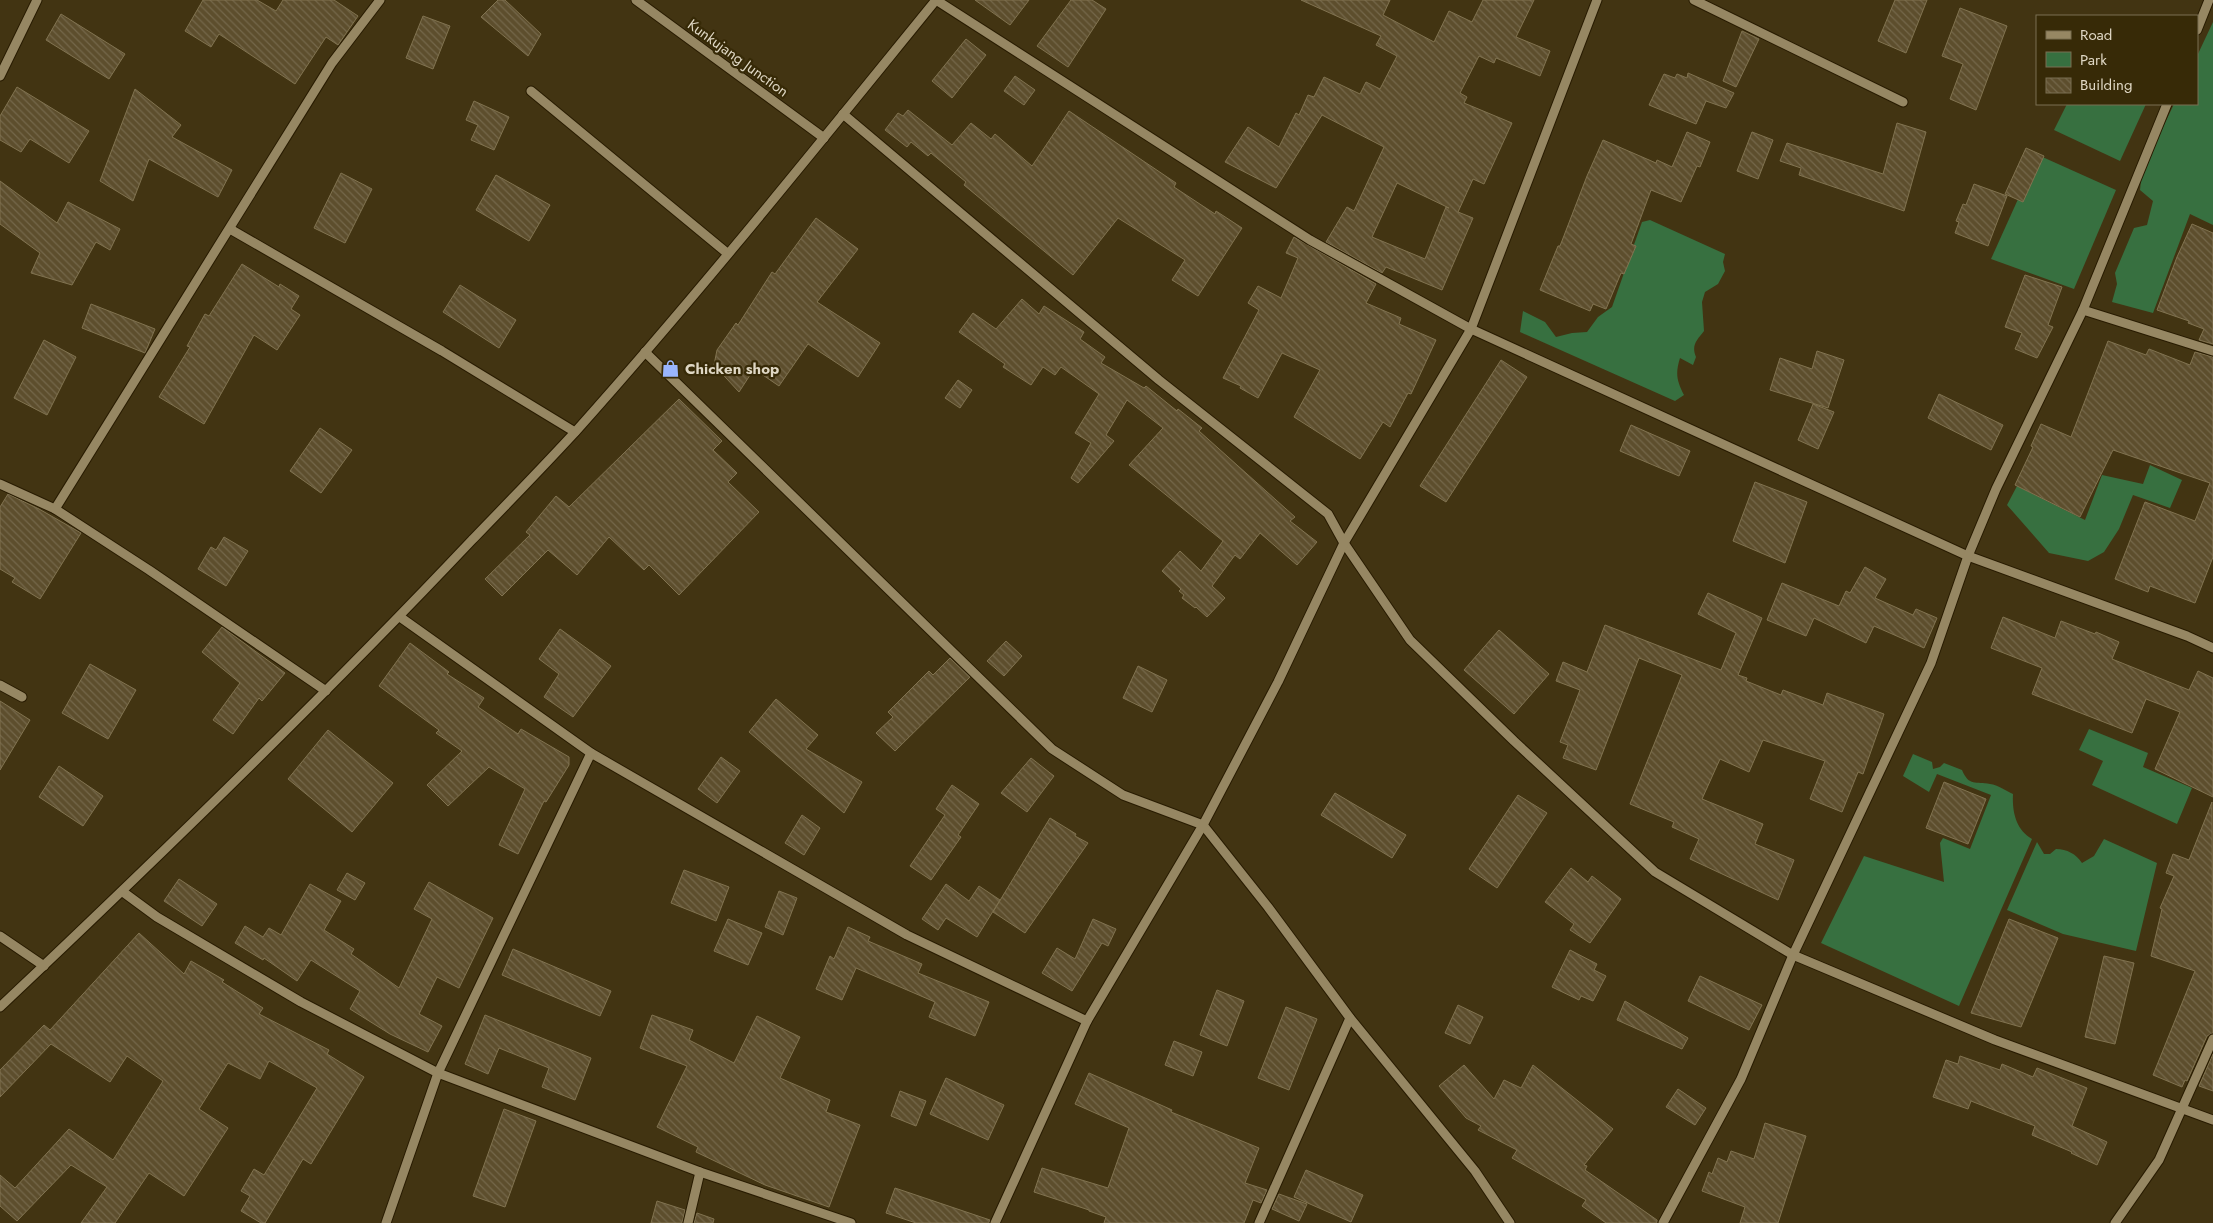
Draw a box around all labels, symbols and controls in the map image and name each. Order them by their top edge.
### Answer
street label: Kunkujang Junction [683,14,793,102]
legend [2036,15,2198,105]
text: Road [2080,24,2112,46]
text: Park [2080,49,2107,71]
text: Building [2080,74,2132,96]
place label: Chicken shop [685,358,779,380]
shop icon: Chicken shop [661,359,681,379]

